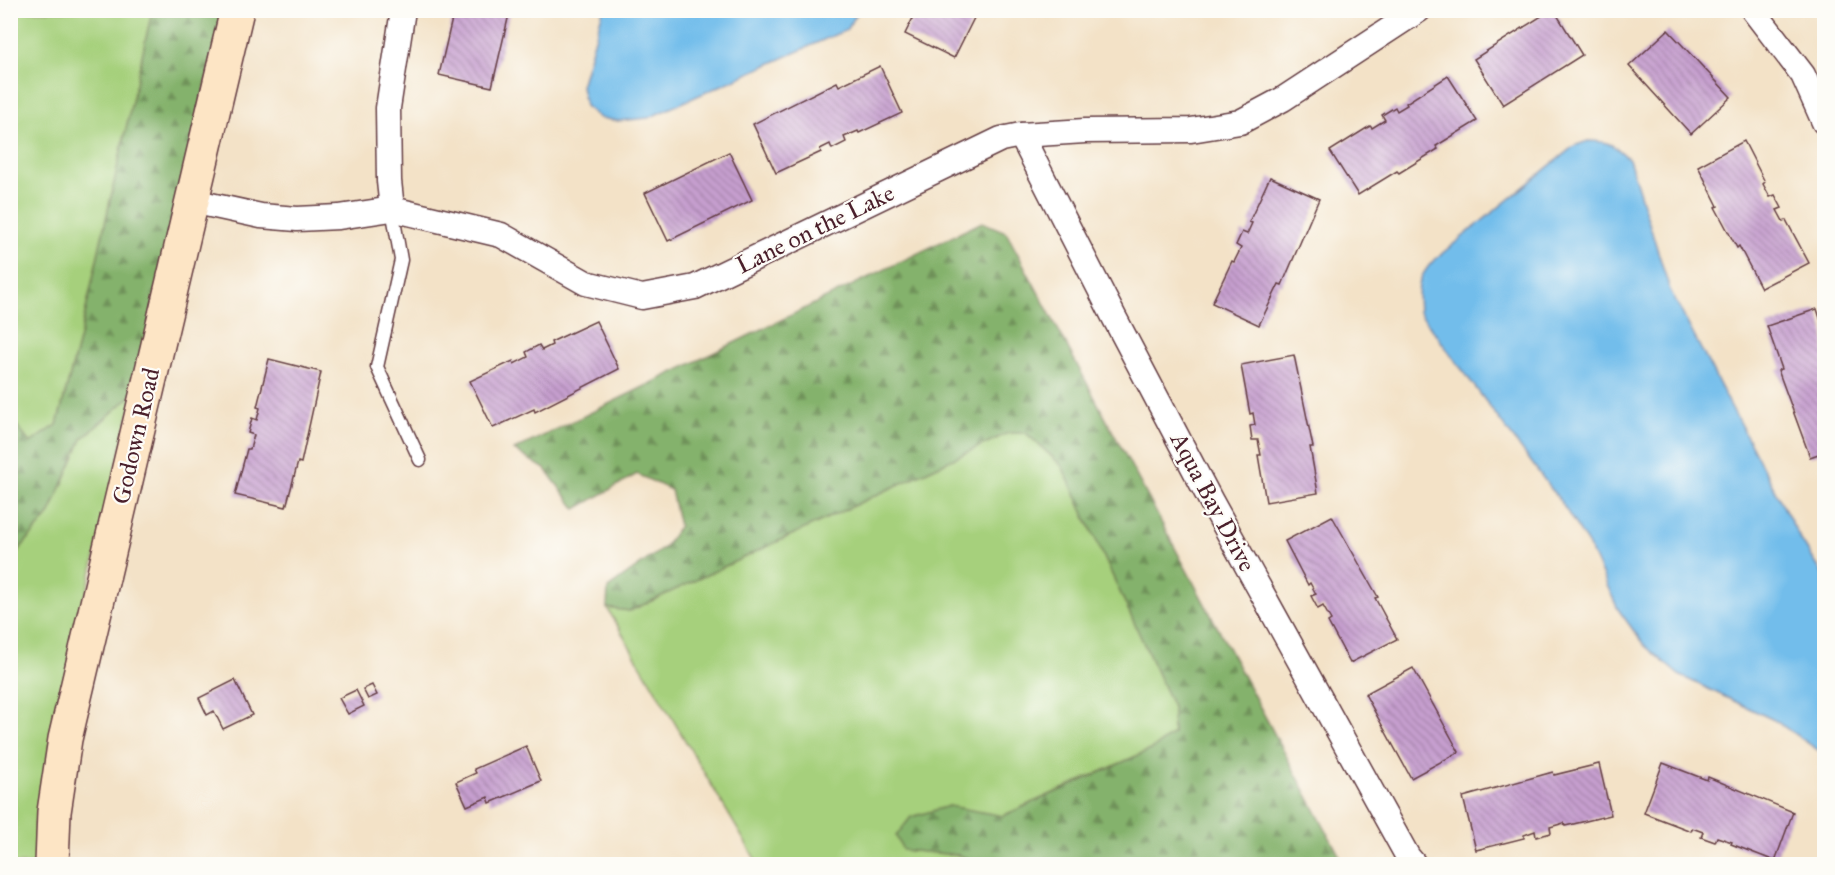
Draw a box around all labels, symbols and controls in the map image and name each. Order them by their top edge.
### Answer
street label: Lane on the Lake [731,178,899,280]
street label: Godown Road [106,365,166,507]
street label: Aqua Bay Drive [1163,426,1262,577]

